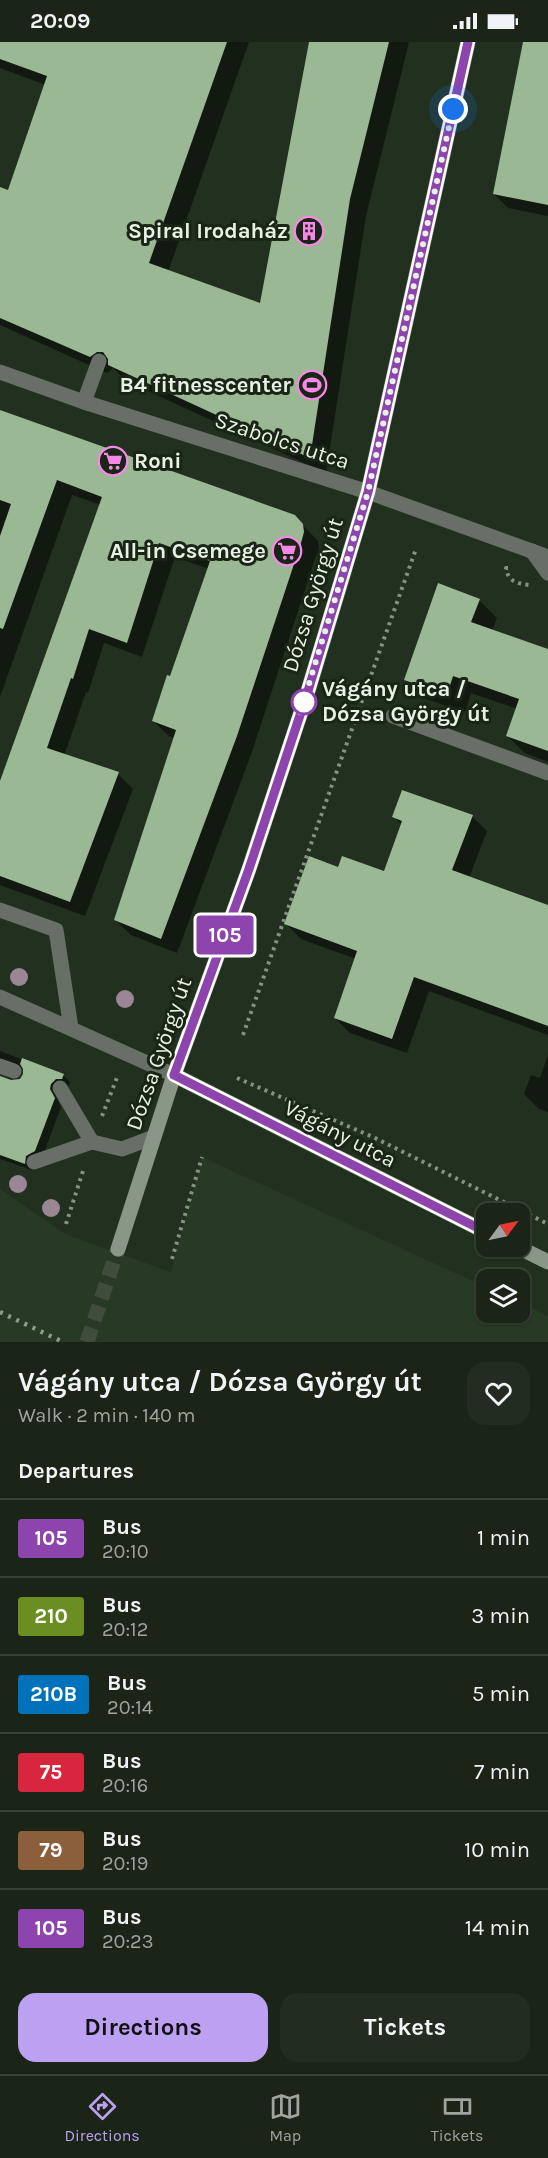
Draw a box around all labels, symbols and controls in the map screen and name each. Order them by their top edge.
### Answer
text: 20:09 [30,8,91,34]
your location [438,94,468,124]
building icon: Spiral Irodaház [293,215,325,247]
place label: Spiral Irodaház [128,218,288,244]
sports icon: B4 fitnesscenter [296,369,328,401]
place label: B4 fitnesscenter [120,372,291,398]
street label: Szabolcs utca [211,407,353,475]
supermarket icon: Roni [97,445,129,477]
place label: Roni [134,448,182,474]
street label: Dózsa György út [277,515,349,675]
supermarket icon: All-in Csemege [271,535,303,567]
place label: All-in Csemege [110,538,266,564]
place label: Vágány utca / Dózsa György út [322,676,490,727]
marker: Vágány utca / Dózsa György út [291,689,317,715]
line badge: 105 [190,916,260,954]
text: 105 [209,923,242,947]
street label: Dózsa György út [121,974,197,1134]
street label: Vágány utca [280,1095,400,1173]
north arrow [476,1203,530,1257]
map controls [476,1203,530,1323]
button: layers [476,1269,530,1323]
button: heart [467,1362,530,1425]
text: Vágány utca / Dózsa György út [18,1365,422,1398]
text: Walk · 2 min · 140 m [18,1404,195,1427]
text: Departures [18,1458,134,1484]
text: Bus [102,1514,142,1540]
text: 1 min [477,1525,530,1551]
text: 105 [35,1526,68,1550]
text: 20:10 [102,1540,149,1563]
text: Bus [102,1592,142,1618]
text: 3 min [471,1603,530,1629]
text: 210 [34,1604,68,1628]
text: 20:12 [102,1618,148,1641]
text: Bus [107,1670,147,1696]
text: 5 min [472,1681,530,1707]
text: 210B [30,1682,77,1706]
text: 20:14 [107,1696,153,1719]
text: Bus [102,1748,142,1774]
text: 7 min [474,1759,530,1785]
text: 75 [40,1760,62,1784]
text: 20:16 [102,1774,148,1797]
text: Bus [102,1826,142,1852]
text: 10 min [464,1837,530,1863]
text: 79 [39,1838,63,1862]
text: 20:19 [102,1852,148,1875]
text: Bus [102,1904,142,1930]
text: 14 min [465,1915,530,1941]
text: 105 [35,1916,68,1940]
text: 20:23 [102,1930,153,1953]
button: Directions [18,1993,268,2062]
button: Tickets [280,1993,530,2062]
tab: Directions [65,2090,140,2145]
tab: Map [269,2090,302,2145]
tab: Tickets [431,2090,483,2145]

